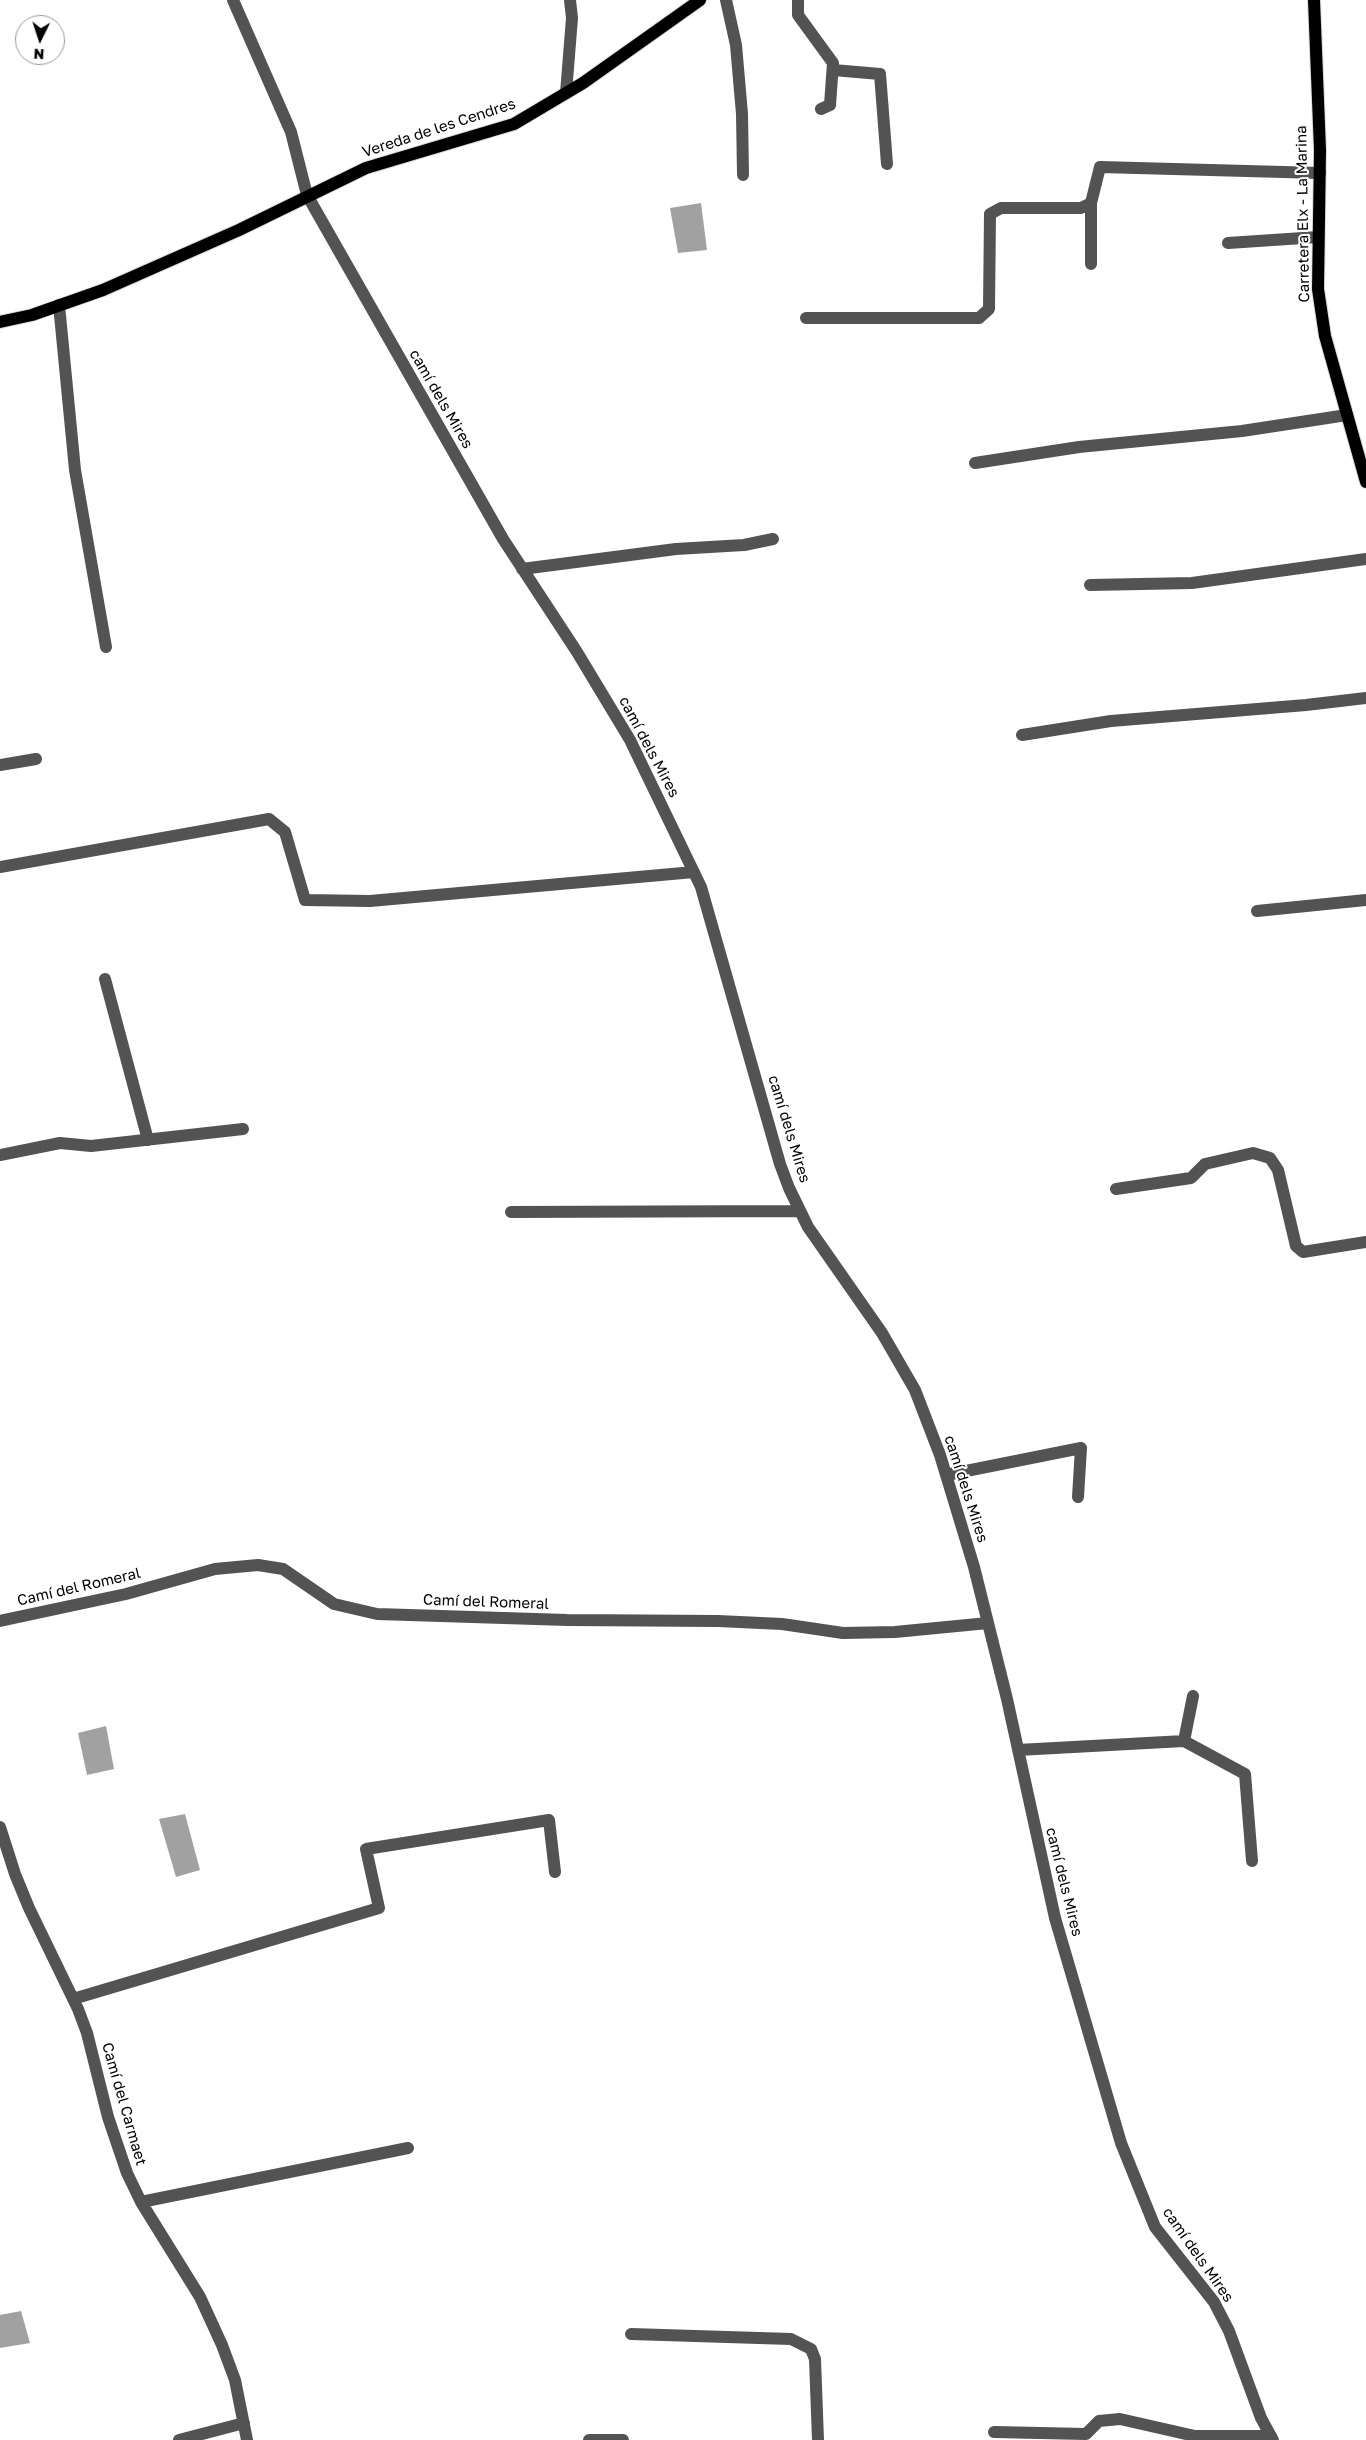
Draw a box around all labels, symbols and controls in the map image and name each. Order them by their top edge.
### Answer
north arrow [15,15,65,65]
text: N [33,46,45,63]
street label: Vereda de les Cendres [360,95,518,161]
street label: Carretera Elx - La Marina [1292,125,1314,303]
street label: camí dels Mires [405,346,477,452]
street label: camí dels Mires [615,694,683,800]
street label: camí dels Mires [764,1073,814,1185]
street label: camí dels Mires [940,1433,992,1545]
street label: Camí del Romeral [15,1564,143,1610]
street label: Camí del Romeral [423,1591,549,1613]
street label: camí dels Mires [1042,1826,1086,1938]
street label: Camí del Carmaet [98,2040,150,2168]
street label: camí dels Mires [1159,2204,1237,2306]

